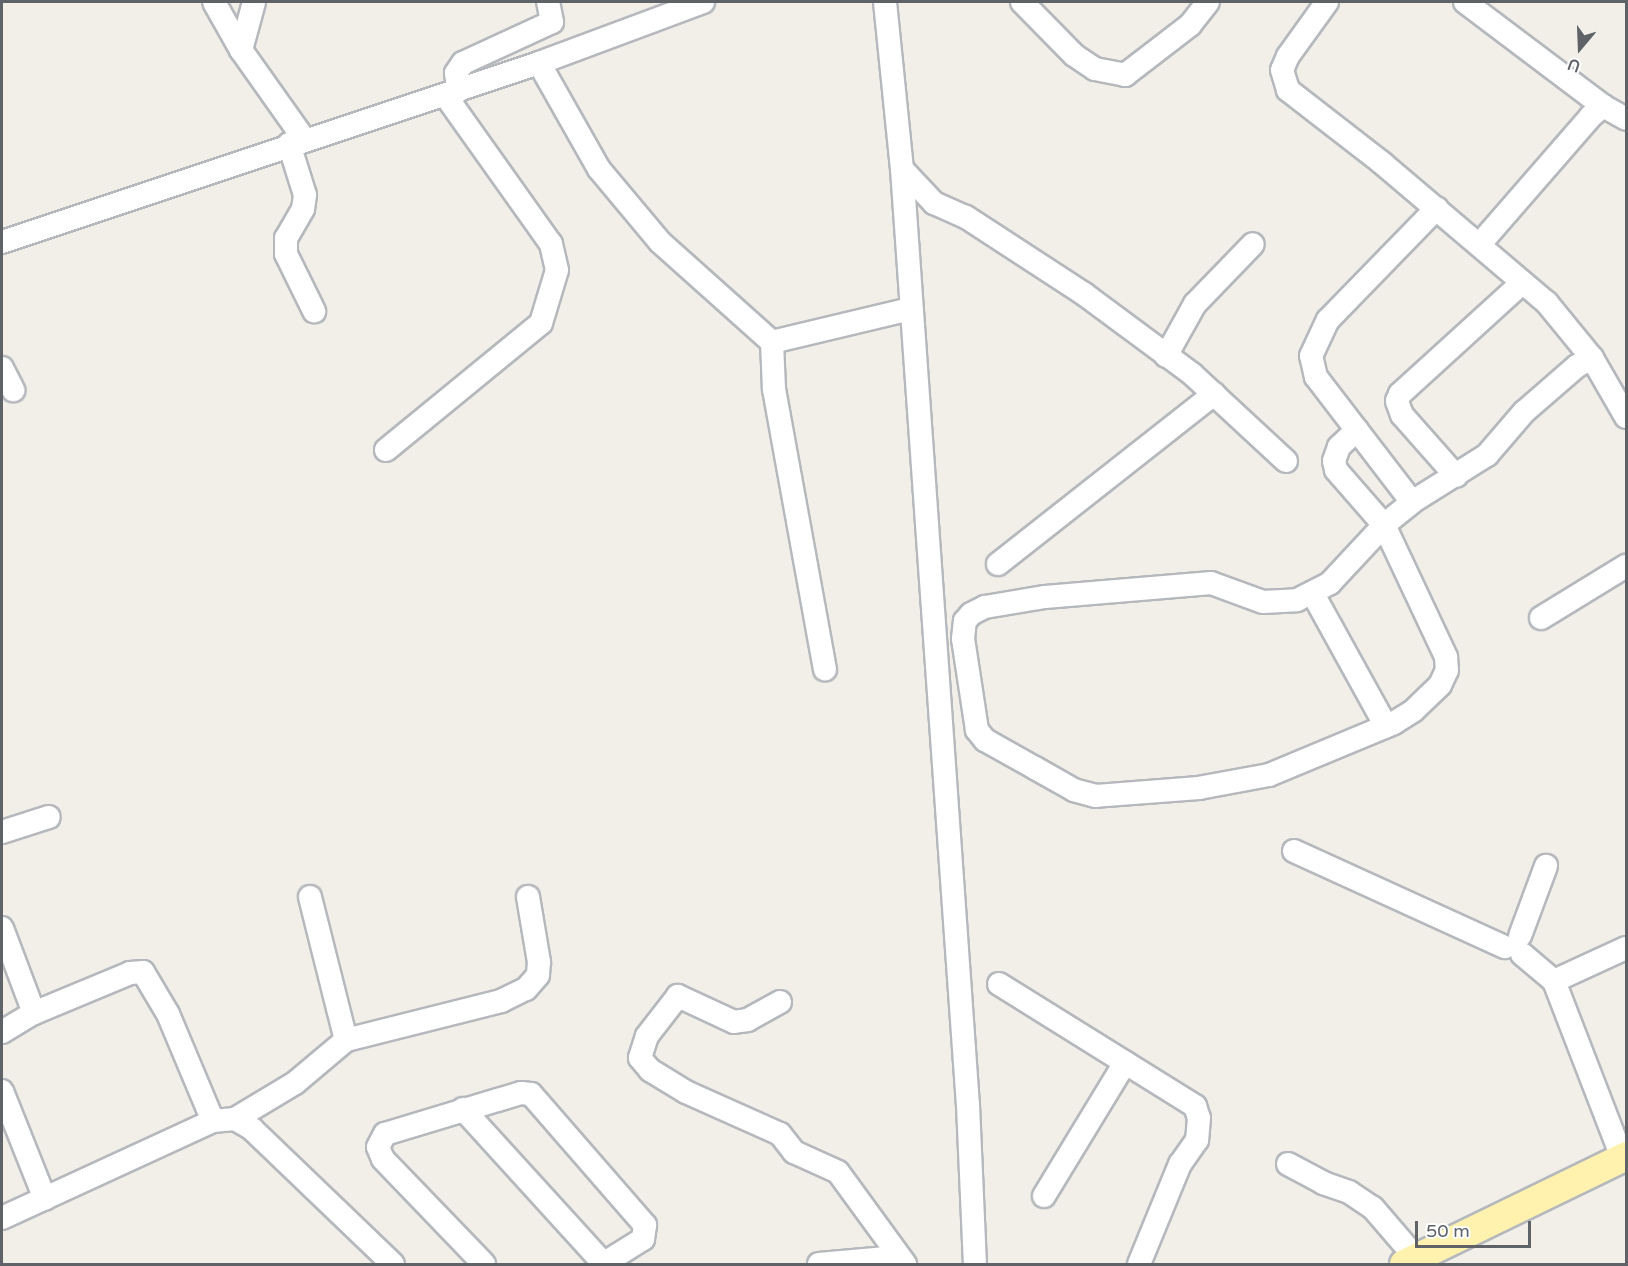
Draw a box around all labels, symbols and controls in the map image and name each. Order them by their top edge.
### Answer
north arrow [1550,18,1610,78]
text: U [1565,54,1583,76]
scale bar [1418,1209,1534,1247]
text: 50 m [1426,1220,1470,1242]

